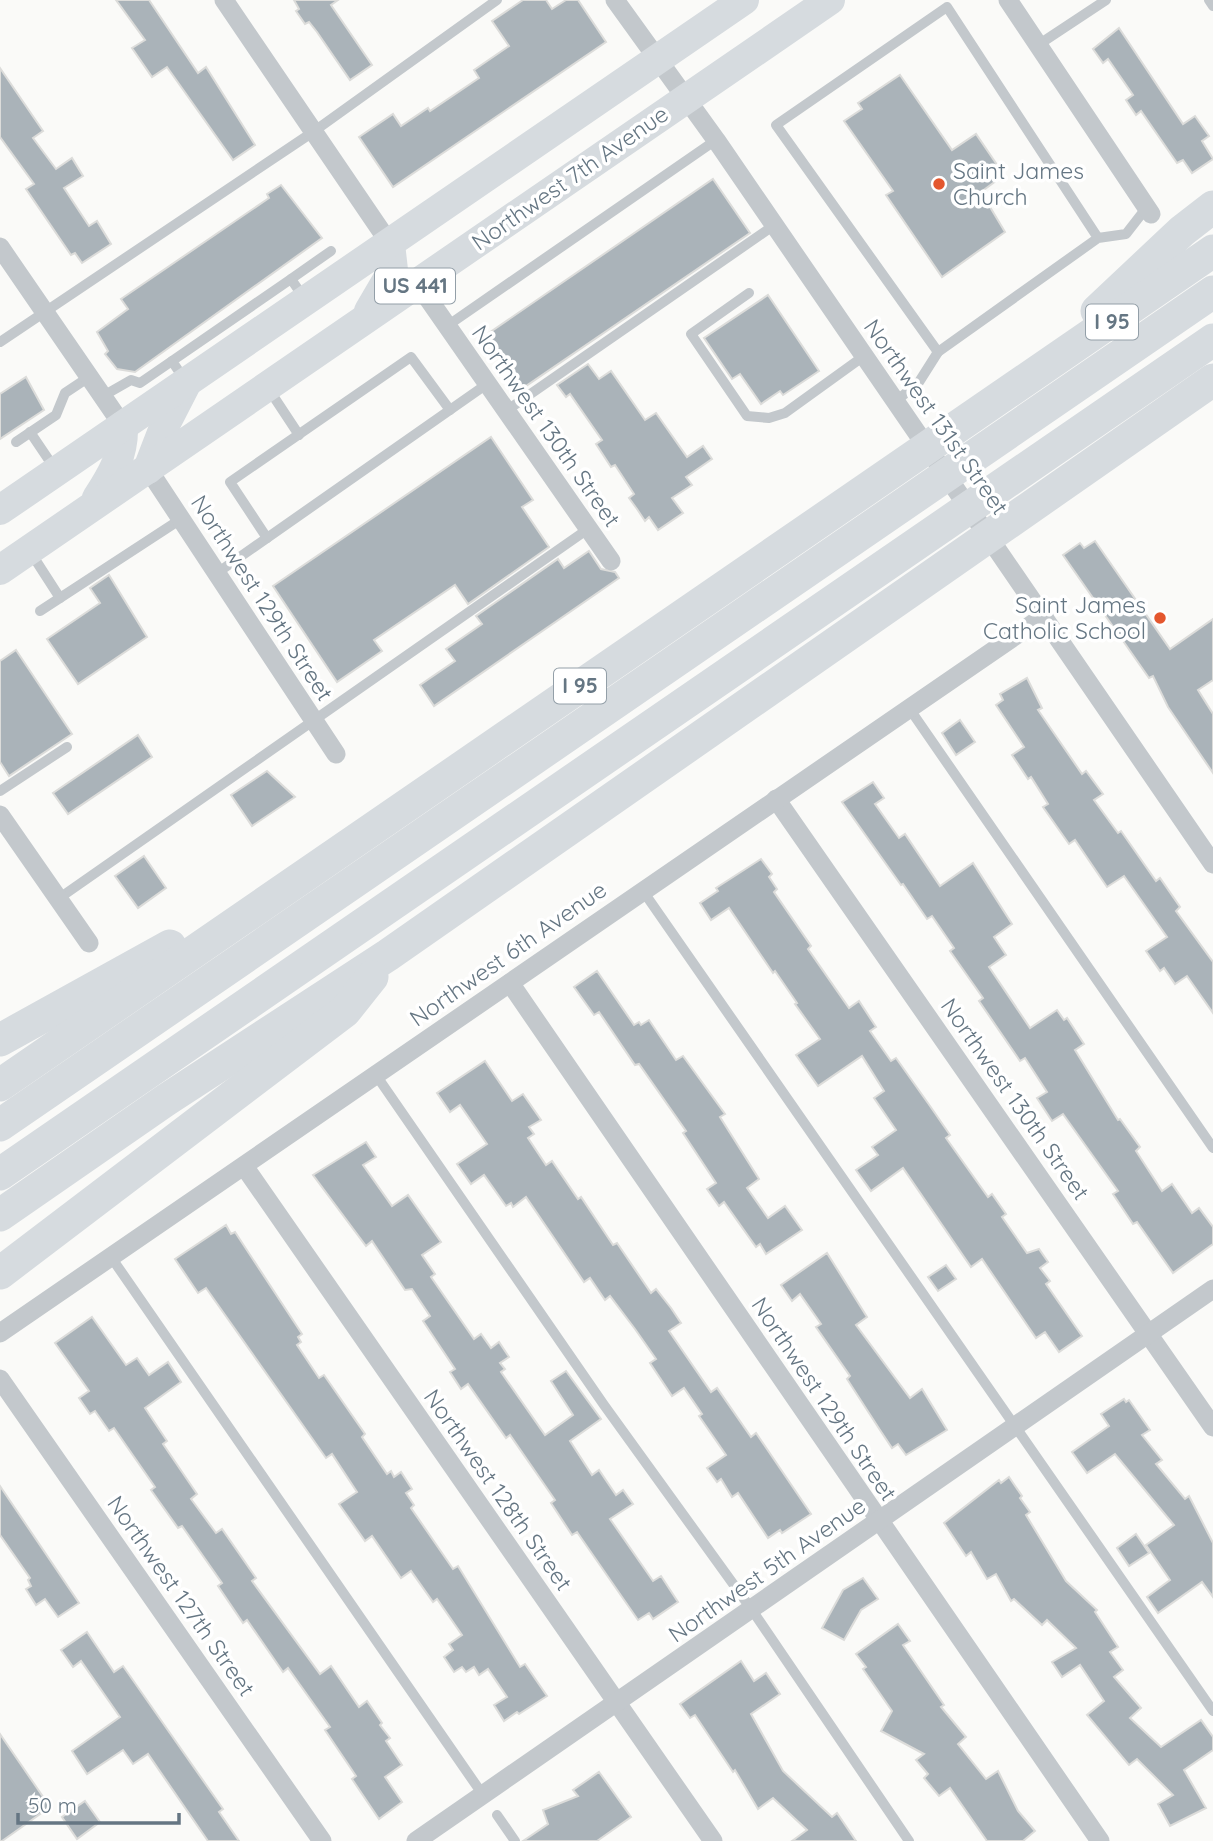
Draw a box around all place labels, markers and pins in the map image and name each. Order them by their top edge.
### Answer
place label: Saint James Church [953,156,1084,211]
marker: Saint James Church [931,176,947,192]
place label: Saint James Catholic School [983,590,1146,645]
marker: Saint James Catholic School [1152,610,1168,626]

